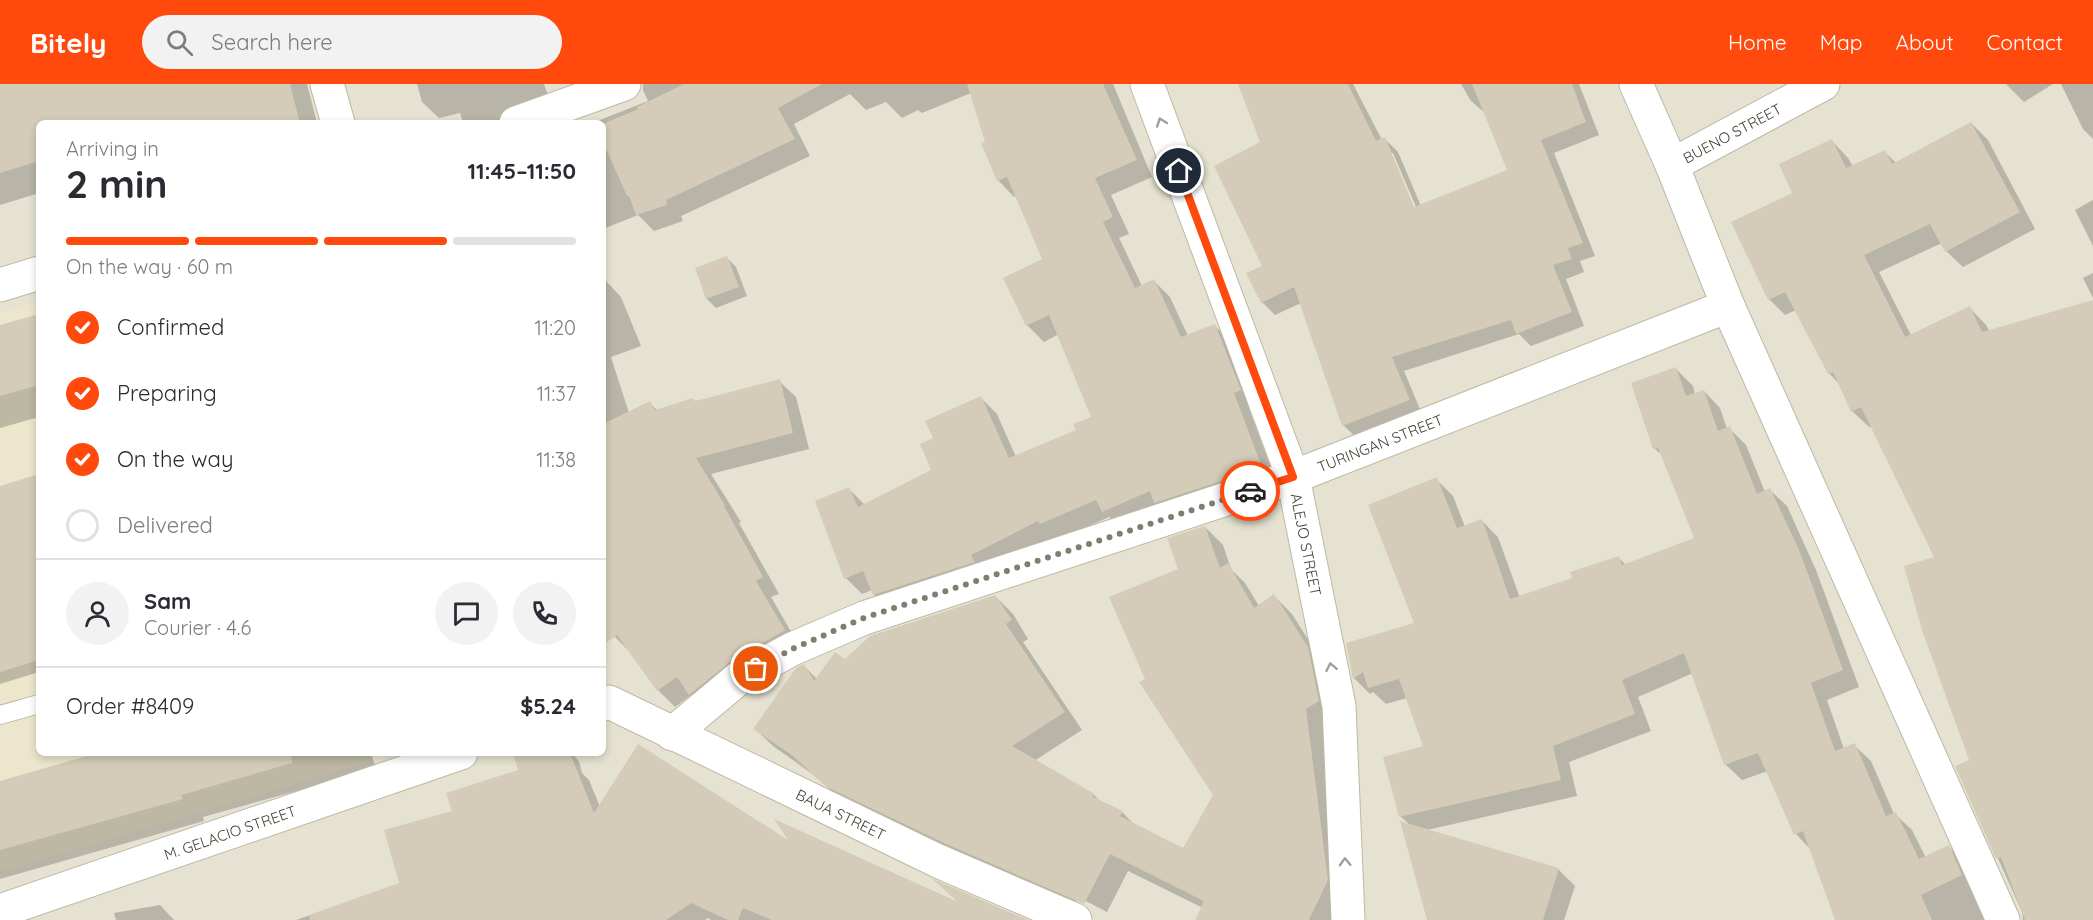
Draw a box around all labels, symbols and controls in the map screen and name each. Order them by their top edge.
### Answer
search box [142,15,562,69]
text: Bitely [30,25,106,60]
icon: search [163,26,196,59]
text: Search here [211,28,333,56]
text: Home [1728,29,1787,55]
text: Map [1820,29,1863,55]
text: About [1896,29,1954,55]
text: Contact [1987,29,2063,55]
street label: BUENO STREET [1679,99,1785,167]
one-way arrow [1156,117,1168,128]
text: Arriving in [66,136,159,161]
pin [1153,145,1204,196]
icon: home [1162,154,1195,187]
text: 11:45–11:50 [467,157,576,185]
text: 2 min [66,159,168,208]
text: On the way · 60 m [66,254,233,279]
icon: check [66,311,99,344]
text: Confirmed [117,313,224,341]
text: 11:20 [534,315,576,340]
icon: check [66,377,99,410]
text: Preparing [117,379,217,407]
text: 11:37 [537,381,576,406]
street label: TURINGAN STREET [1314,410,1445,476]
icon: check [66,443,99,476]
text: On the way [117,445,233,473]
text: 11:38 [536,447,576,472]
courier [1220,461,1280,521]
icon: car [1234,475,1267,508]
street label: ALEJO STREET [1287,492,1326,597]
text: Delivered [117,511,213,539]
button: person [66,582,129,645]
button: chat [435,582,498,645]
button: phone [513,582,576,645]
text: Sam [144,587,191,615]
text: Courier · 4.6 [144,615,251,640]
pin [730,643,781,694]
icon: bag [739,652,772,685]
one-way arrow [1325,663,1338,673]
text: Order #8409 [66,692,194,720]
text: $5.24 [520,692,576,720]
street label: BAUA STREET [793,784,889,844]
street label: M. GELACIO STREET [161,801,299,864]
one-way arrow [1339,857,1352,866]

